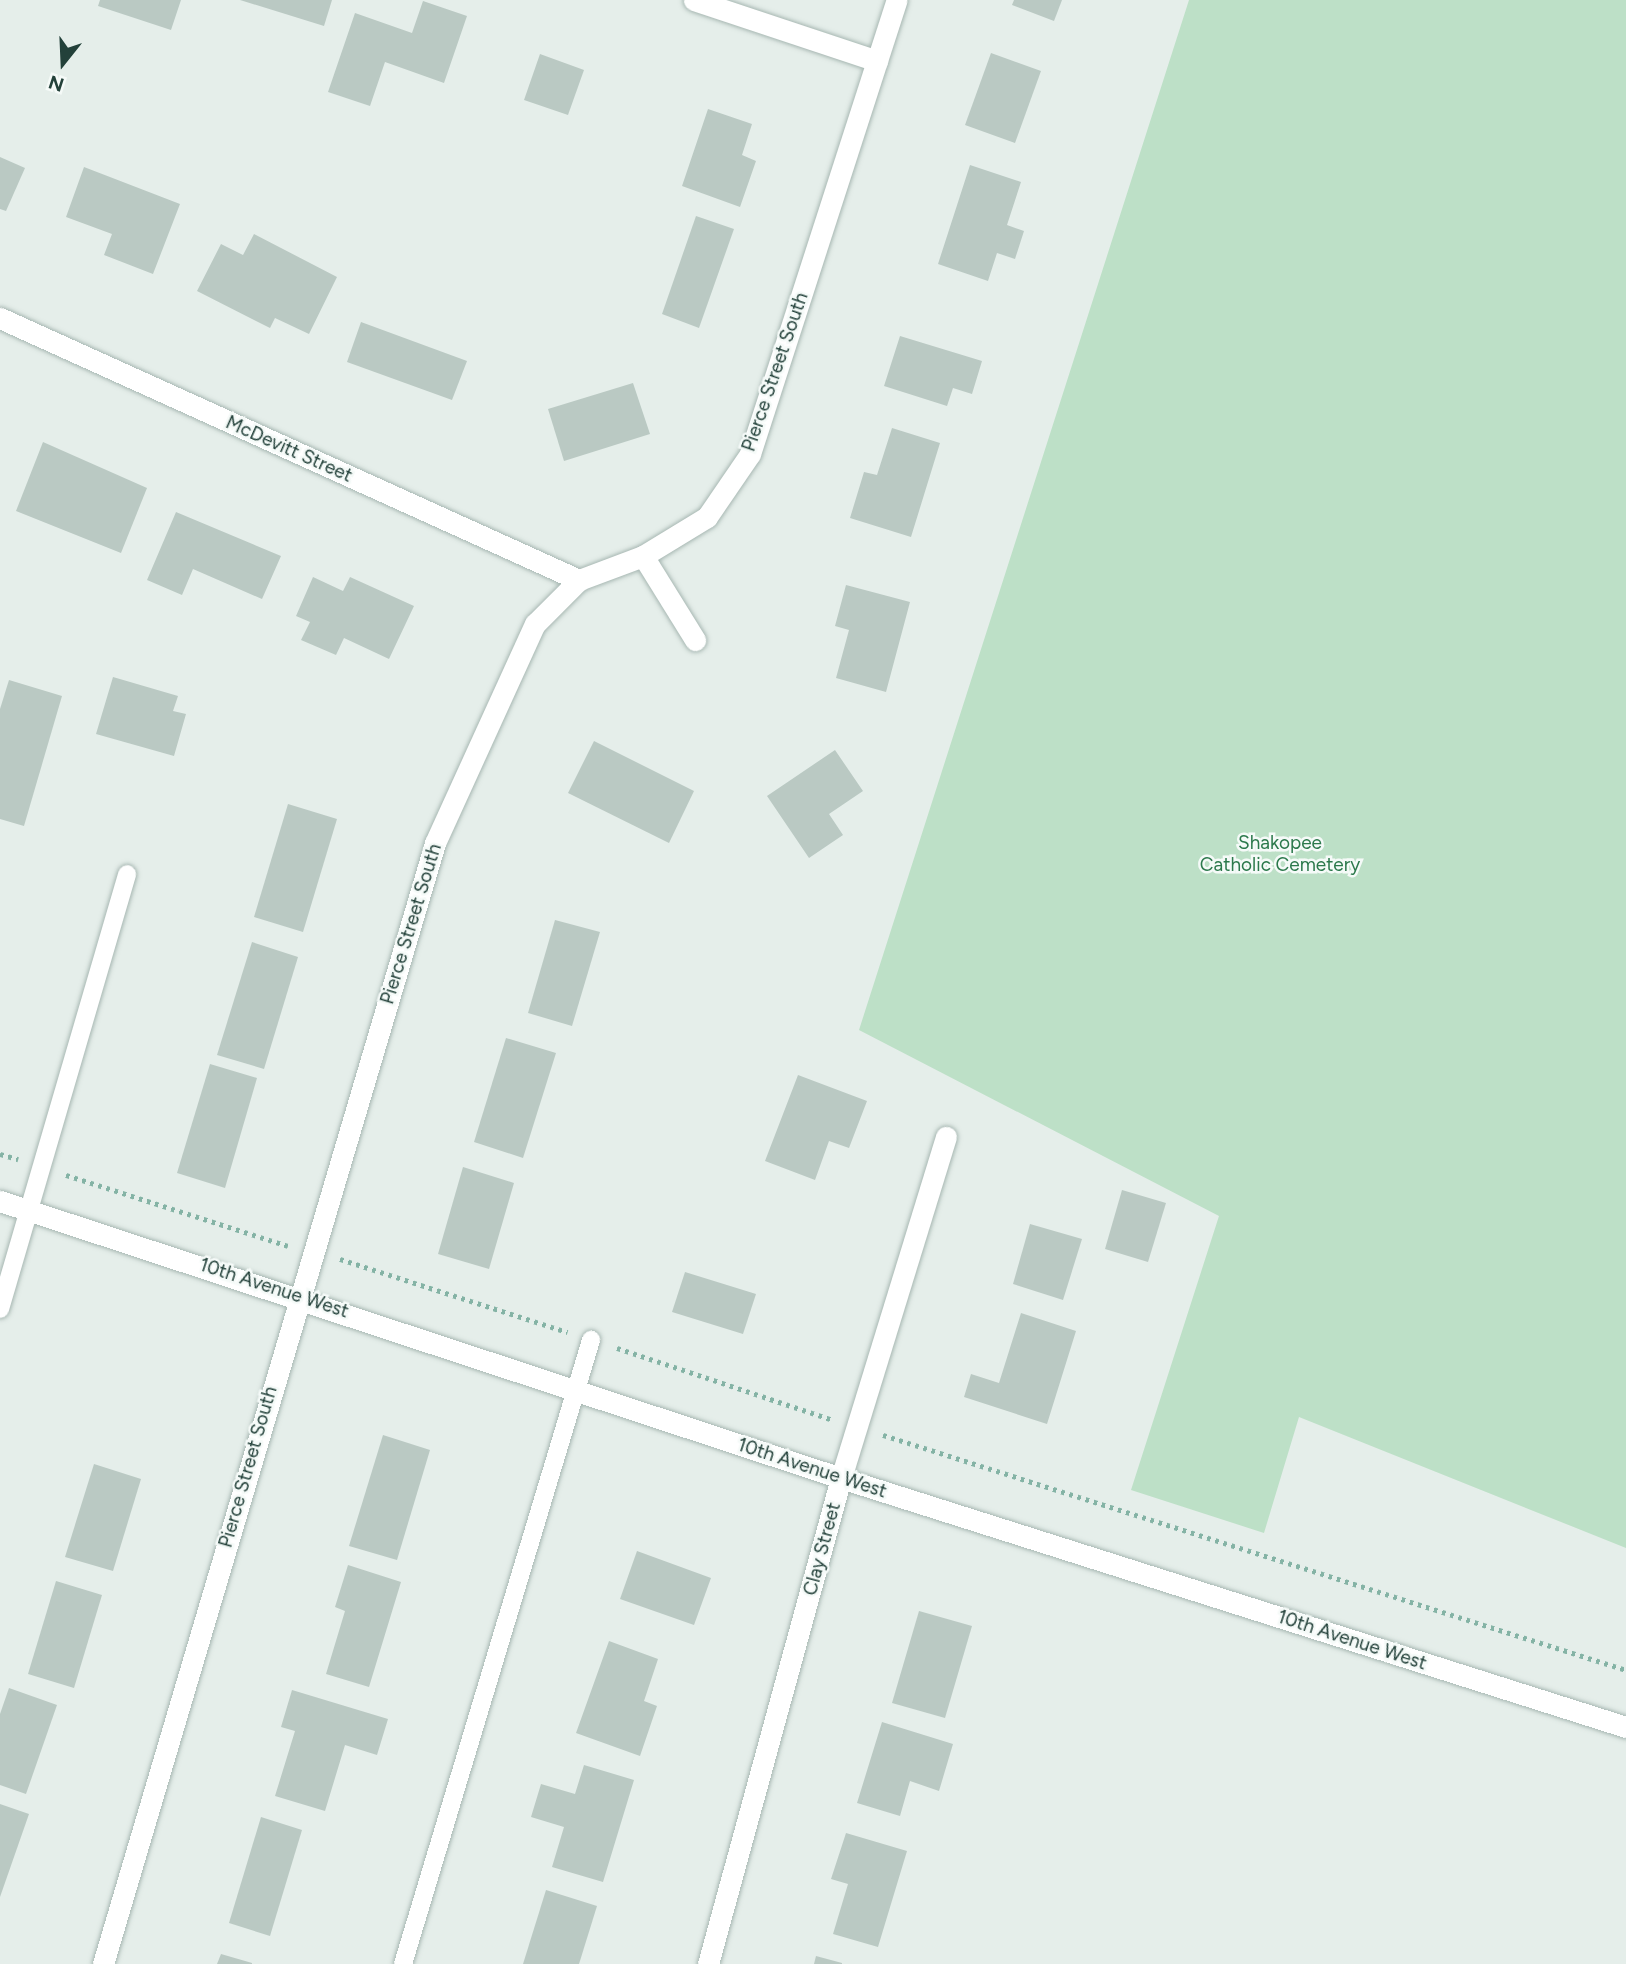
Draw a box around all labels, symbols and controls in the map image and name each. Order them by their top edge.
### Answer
north arrow [28,28,98,98]
text: N [46,70,67,97]
street label: Pierce Street South [737,290,813,454]
street label: McDevitt Street [222,411,356,487]
park label: Shakopee Catholic Cemetery [1200,832,1360,876]
street label: Pierce Street South [376,841,446,1007]
street label: 10th Avenue West [197,1253,351,1323]
street label: Pierce Street South [214,1384,282,1550]
street label: 10th Avenue West [735,1433,889,1503]
street label: Clay Street [799,1500,845,1598]
street label: 10th Avenue West [1275,1605,1429,1675]

